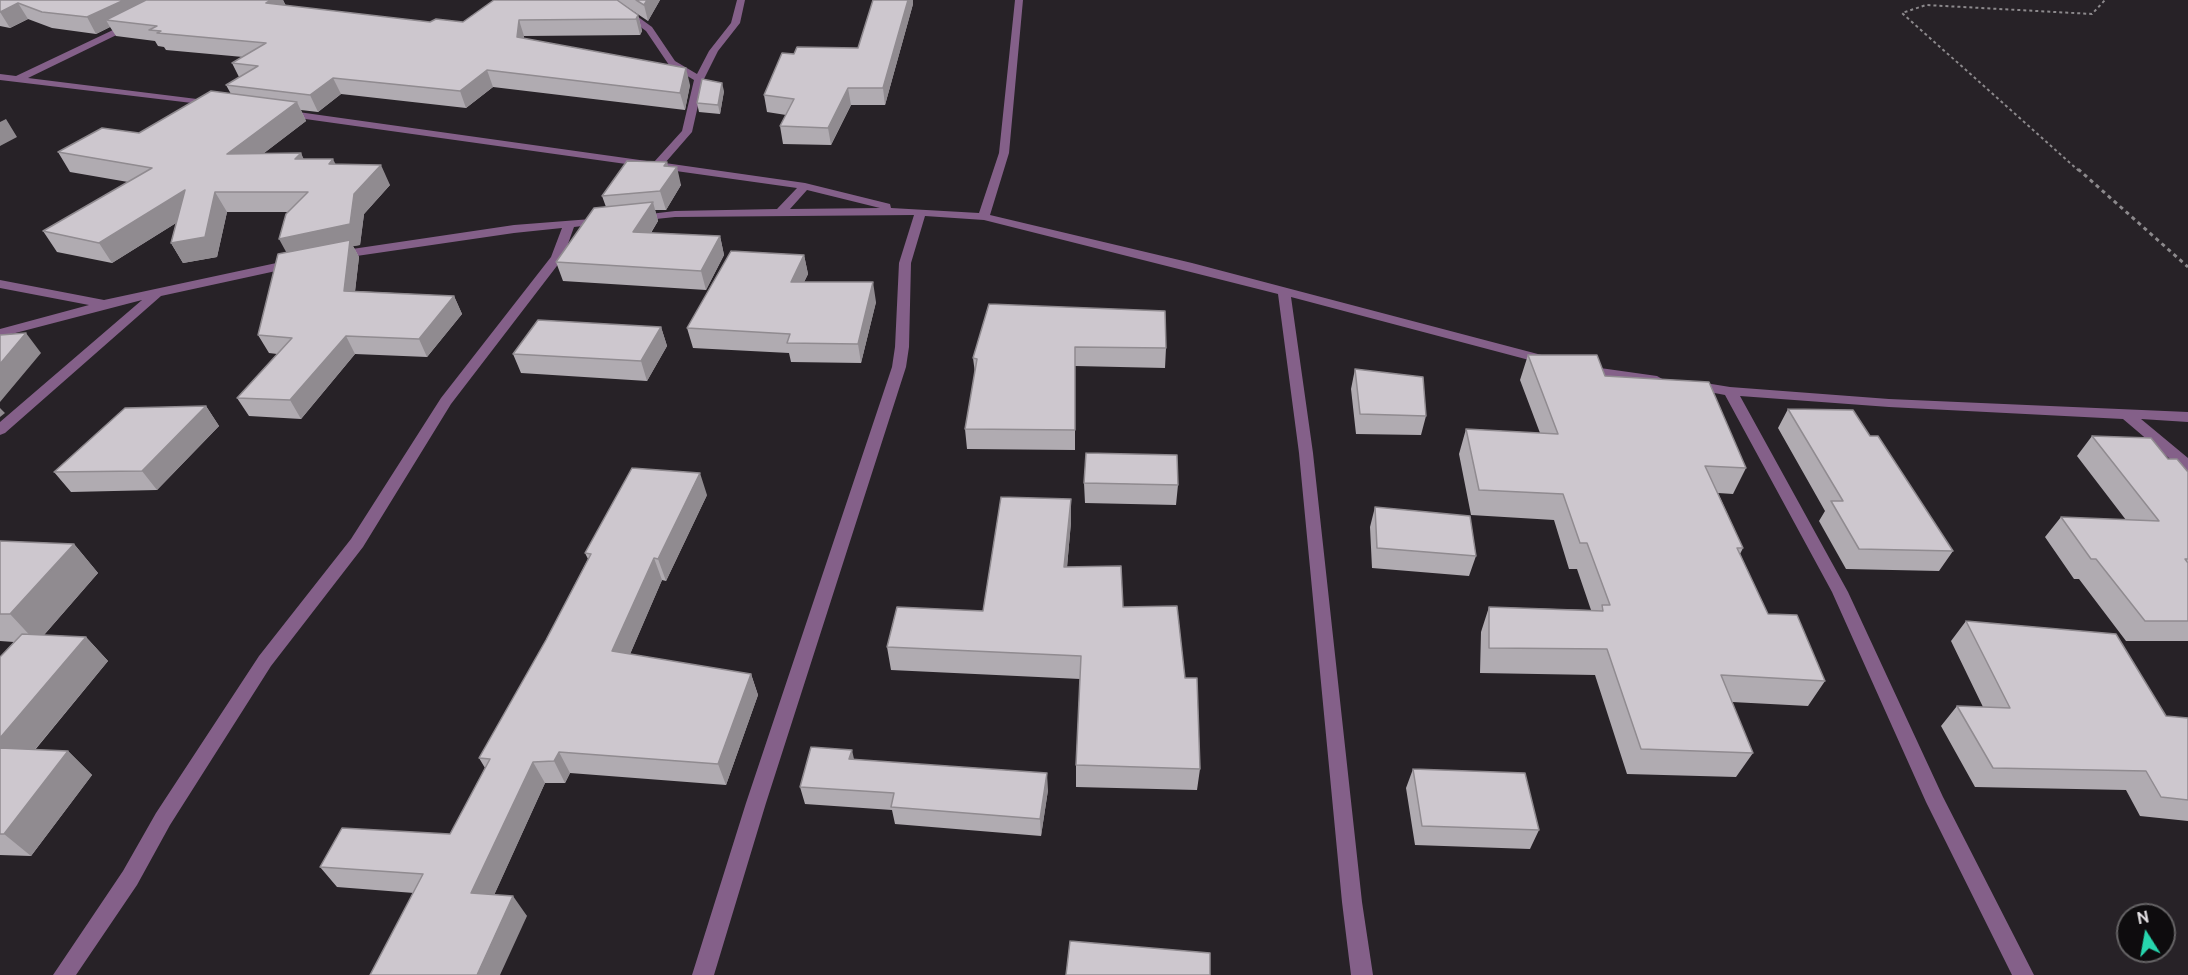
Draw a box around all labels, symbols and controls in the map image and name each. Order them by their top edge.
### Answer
north arrow [2116,903,2176,963]
text: N [2135,907,2151,927]

